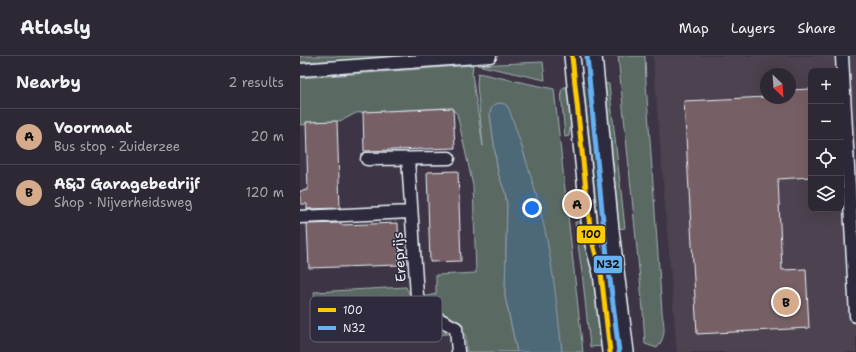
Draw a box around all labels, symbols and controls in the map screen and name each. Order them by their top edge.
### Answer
text: Atlasly [20,15,91,40]
text: Map [679,19,709,37]
text: Layers [731,19,775,37]
text: Share [797,19,836,37]
north arrow [760,68,796,104]
map controls [808,68,844,212]
button: + [808,68,844,104]
text: Nearby [16,71,81,93]
text: 2 results [228,74,284,91]
button: − [808,104,844,140]
text: Voormaat [54,118,132,138]
text: A [24,128,34,145]
text: 20 m [251,128,284,145]
text: Bus stop · Zuiderzee [54,138,180,155]
button: locate [808,140,844,176]
text: A&J Garagebedrijf [54,174,200,194]
button: layers [808,176,844,212]
text: B [25,184,33,201]
text: 120 m [246,184,284,201]
pin: A [564,189,590,219]
text: Shop · Nijverheidsweg [54,194,192,211]
your location [522,198,542,218]
line badge: 100 [576,225,606,244]
text: 100 [581,227,601,242]
street label: Ereprijs [388,231,410,283]
line badge: N32 [593,255,623,274]
text: N32 [596,257,620,272]
pin: B [773,287,799,317]
legend [310,296,442,342]
text: 100 [343,303,363,318]
text: N32 [343,321,366,336]

